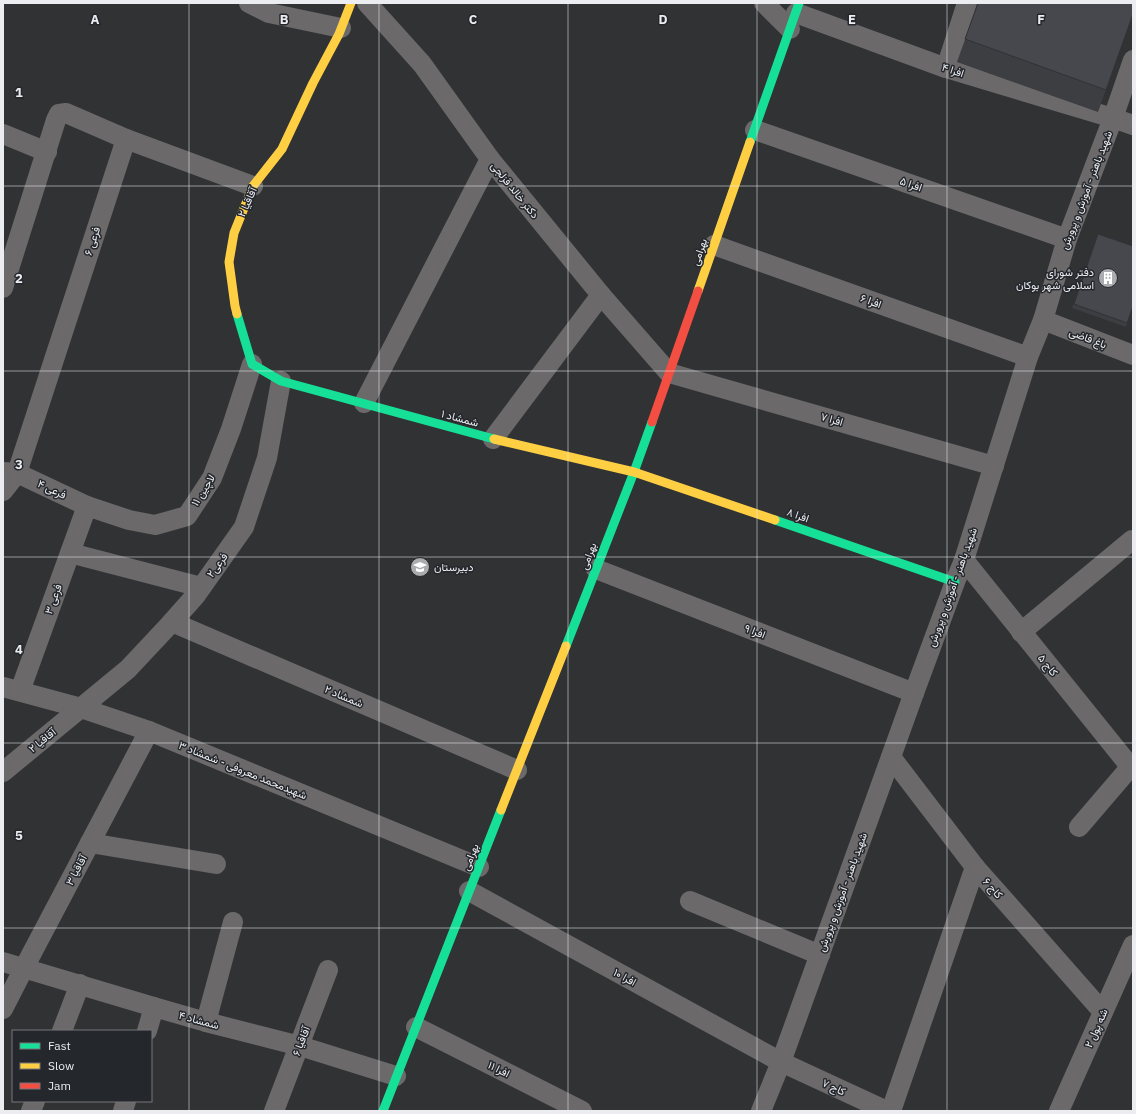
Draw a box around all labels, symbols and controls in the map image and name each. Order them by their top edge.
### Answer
text: A [91,11,100,28]
text: B [280,11,289,28]
text: C [469,11,478,28]
text: D [658,11,668,28]
text: E [848,11,856,28]
text: F [1037,11,1045,28]
street label: افرا ۴ [940,60,966,80]
text: 1 [15,84,23,101]
street label: شهید باهنر - آموزش و پرورش [1057,128,1116,252]
street label: دکتر خالد قزلجی [488,159,542,221]
street label: افرا ۵ [898,174,924,194]
street label: آقاقیا ۲ [234,184,260,219]
street label: فرعی ۶ [81,225,103,257]
street label: بهرامی [688,236,710,268]
place label: دفتر شورای اسلامی شهر بوکان [1016,265,1094,292]
building icon: دفتر شورای اسلامی شهر بوکان [1097,267,1119,289]
text: 2 [15,270,23,287]
street label: افرا ۶ [858,291,884,311]
street label: باغ قاضی [1067,324,1109,353]
street label: شمشاد ۱ [440,406,481,430]
street label: افرا ۷ [819,409,845,429]
text: 3 [15,456,23,473]
street label: لاچین ۱۱ [188,471,219,509]
street label: فرعی ۴ [35,476,69,502]
street label: افرا ۸ [785,505,811,525]
street label: شهید باهنر - آموزش و پرورش [924,525,981,649]
street label: بهرامی [576,540,600,572]
street label: فرعی۲ [203,550,231,580]
school or university icon: دبیرستان [409,556,431,578]
place label: دبیرستان [434,560,473,574]
street label: فرعی ۳ [41,582,65,616]
street label: افرا ۹ [742,621,768,641]
text: 4 [15,641,23,658]
street label: کاج ۵ [1034,651,1061,680]
street label: شمشاد ۲ [322,682,366,711]
street label: آقاقیا ۲ [26,724,60,755]
street label: شهیدمحمد معروفی - شمشاد ۳ [177,738,310,802]
text: 5 [15,827,23,844]
street label: شهید باهنر - آموزش و پرورش [814,830,871,954]
street label: بهرامی [458,841,482,873]
street label: آقاقیا ۳ [62,851,91,888]
street label: کاج ۶ [979,875,1006,902]
street label: افرا ۱۰ [611,965,639,989]
street label: شه پول ۲ [1081,1006,1112,1050]
street label: شمشاد ۴ [177,1008,221,1032]
street label: آقاقیا ۶ [289,1023,314,1058]
legend [12,1030,152,1102]
text: Fast [48,1038,71,1053]
text: Slow [48,1058,74,1073]
street label: افرا ۱۱ [486,1058,512,1080]
street label: کاج ۷ [820,1076,848,1099]
text: Jam [48,1078,71,1093]

